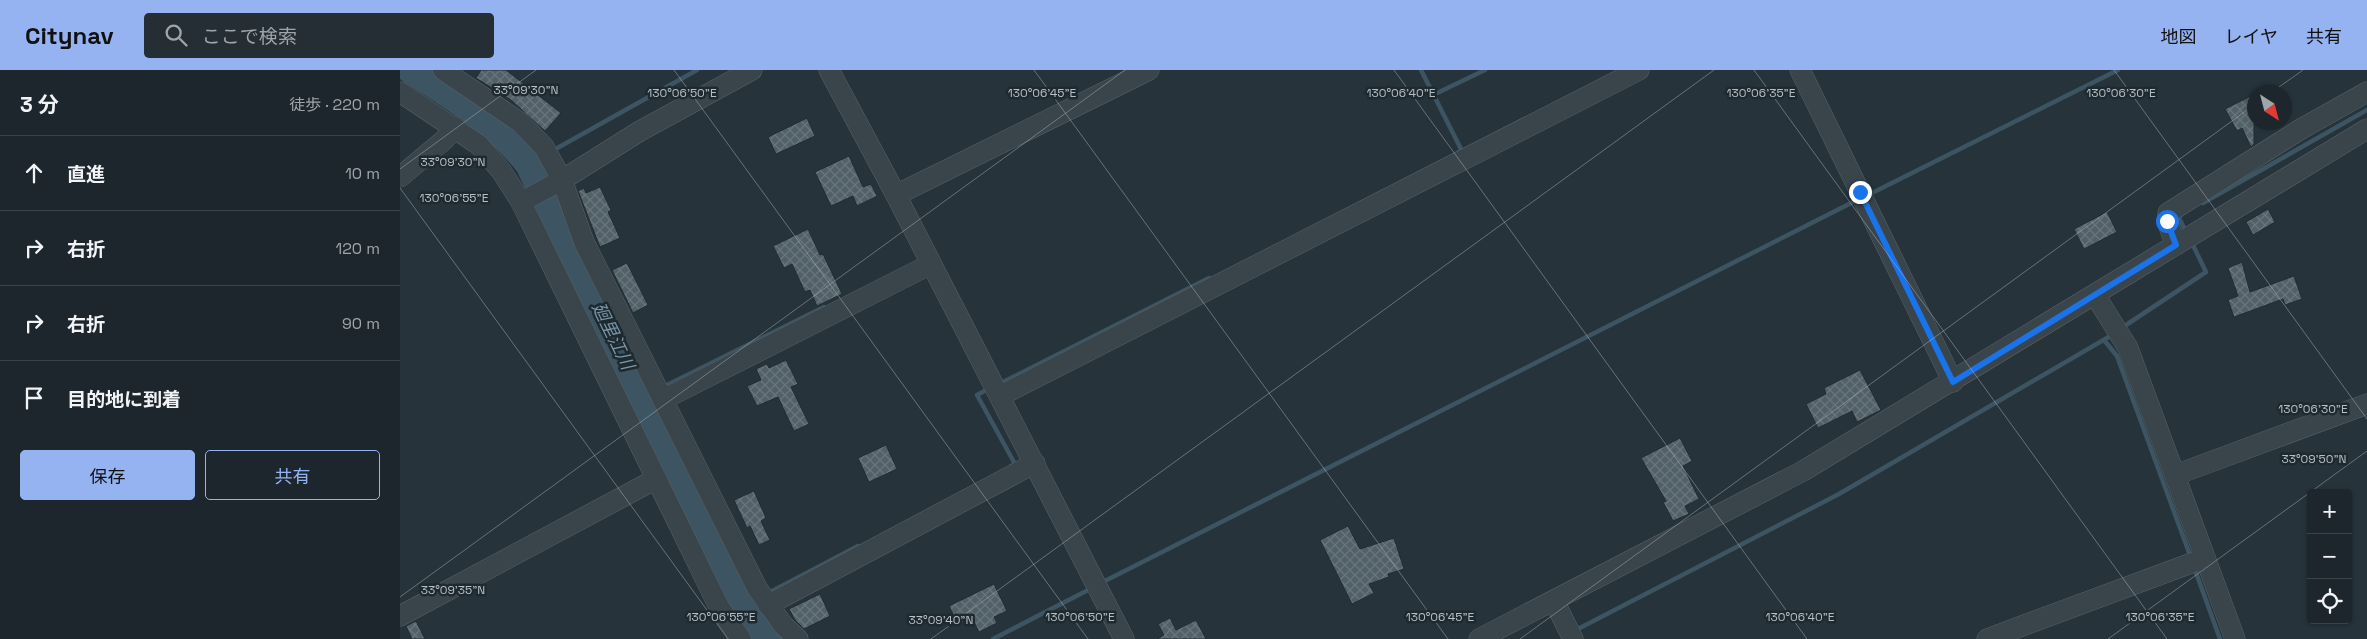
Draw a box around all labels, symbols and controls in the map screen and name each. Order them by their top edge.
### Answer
search box [144,13,494,58]
text: Citynav [25,20,114,51]
icon: search [162,21,190,49]
text: ここで検索 [202,24,297,49]
text: 地図 [2161,25,2197,48]
text: レイヤ [2225,25,2278,48]
text: 共有 [2306,25,2342,48]
text: 33°09'30"N [493,82,559,98]
text: 130°06'50"E [647,85,717,101]
text: 130°06'45"E [1008,85,1077,101]
text: 130°06'40"E [1366,85,1436,101]
text: 130°06'35"E [1727,85,1796,101]
text: 130°06'30"E [2086,85,2156,101]
north arrow [2247,85,2292,130]
text: 3 分 [20,91,59,118]
text: 徒歩 · 220 m [289,94,380,115]
text: 33°09'30"N [420,154,486,170]
icon: ahead [20,159,48,187]
text: 直進 [67,162,105,187]
text: 10 m [345,163,380,184]
route end [1849,181,1872,204]
text: 130°06'55"E [420,190,489,206]
route start [2156,210,2179,233]
icon: right [20,234,48,262]
text: 右折 [67,237,105,262]
text: 120 m [336,238,380,259]
water label: 廻里江川 [587,298,640,375]
icon: right [20,309,48,337]
text: 右折 [67,312,105,337]
text: 90 m [342,313,380,334]
icon: arrive [20,384,48,412]
text: 目的地に到着 [67,387,181,412]
text: 130°06'30"E [2278,401,2348,417]
button: 保存 [20,450,195,500]
button: 共有 [205,450,380,500]
text: 33°09'50"N [2281,451,2347,467]
map controls [2307,489,2352,624]
button: + [2307,489,2352,534]
button: − [2307,534,2352,579]
button: locate [2307,579,2352,624]
text: 33°09'35"N [421,582,485,598]
text: 130°06'55"E [687,609,756,625]
text: 130°06'50"E [1045,609,1115,625]
text: 130°06'45"E [1406,609,1475,625]
text: 130°06'40"E [1765,609,1835,625]
text: 130°06'35"E [2126,609,2195,625]
text: 33°09'40"N [909,612,973,628]

